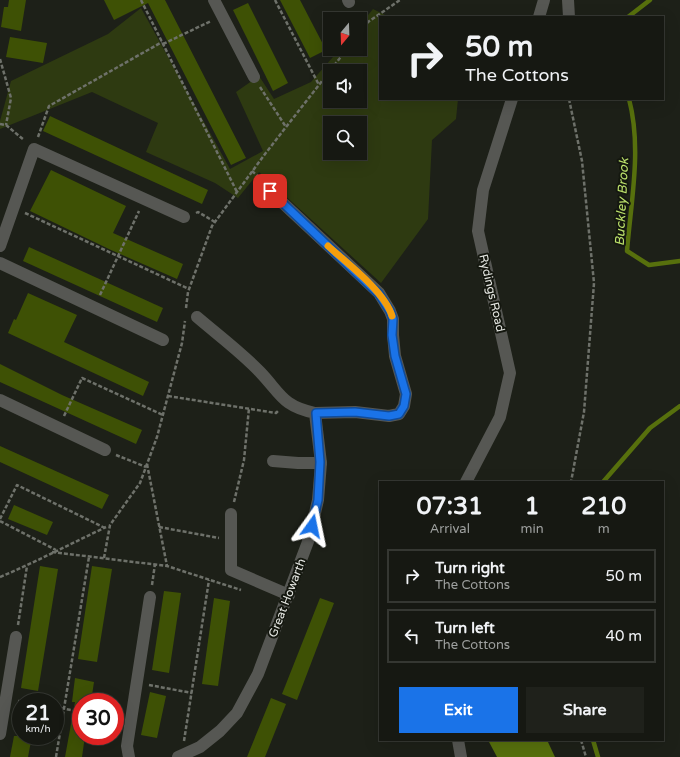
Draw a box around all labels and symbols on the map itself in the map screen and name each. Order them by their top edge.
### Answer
north arrow [323,12,367,56]
water label: Buckley Brook [612,157,632,247]
pin [253,174,287,208]
street label: Rydings Road [476,253,508,333]
position arrow [291,505,333,547]
street label: Great Howarth [266,557,308,639]
speed limit sign: 30 [72,693,124,745]

